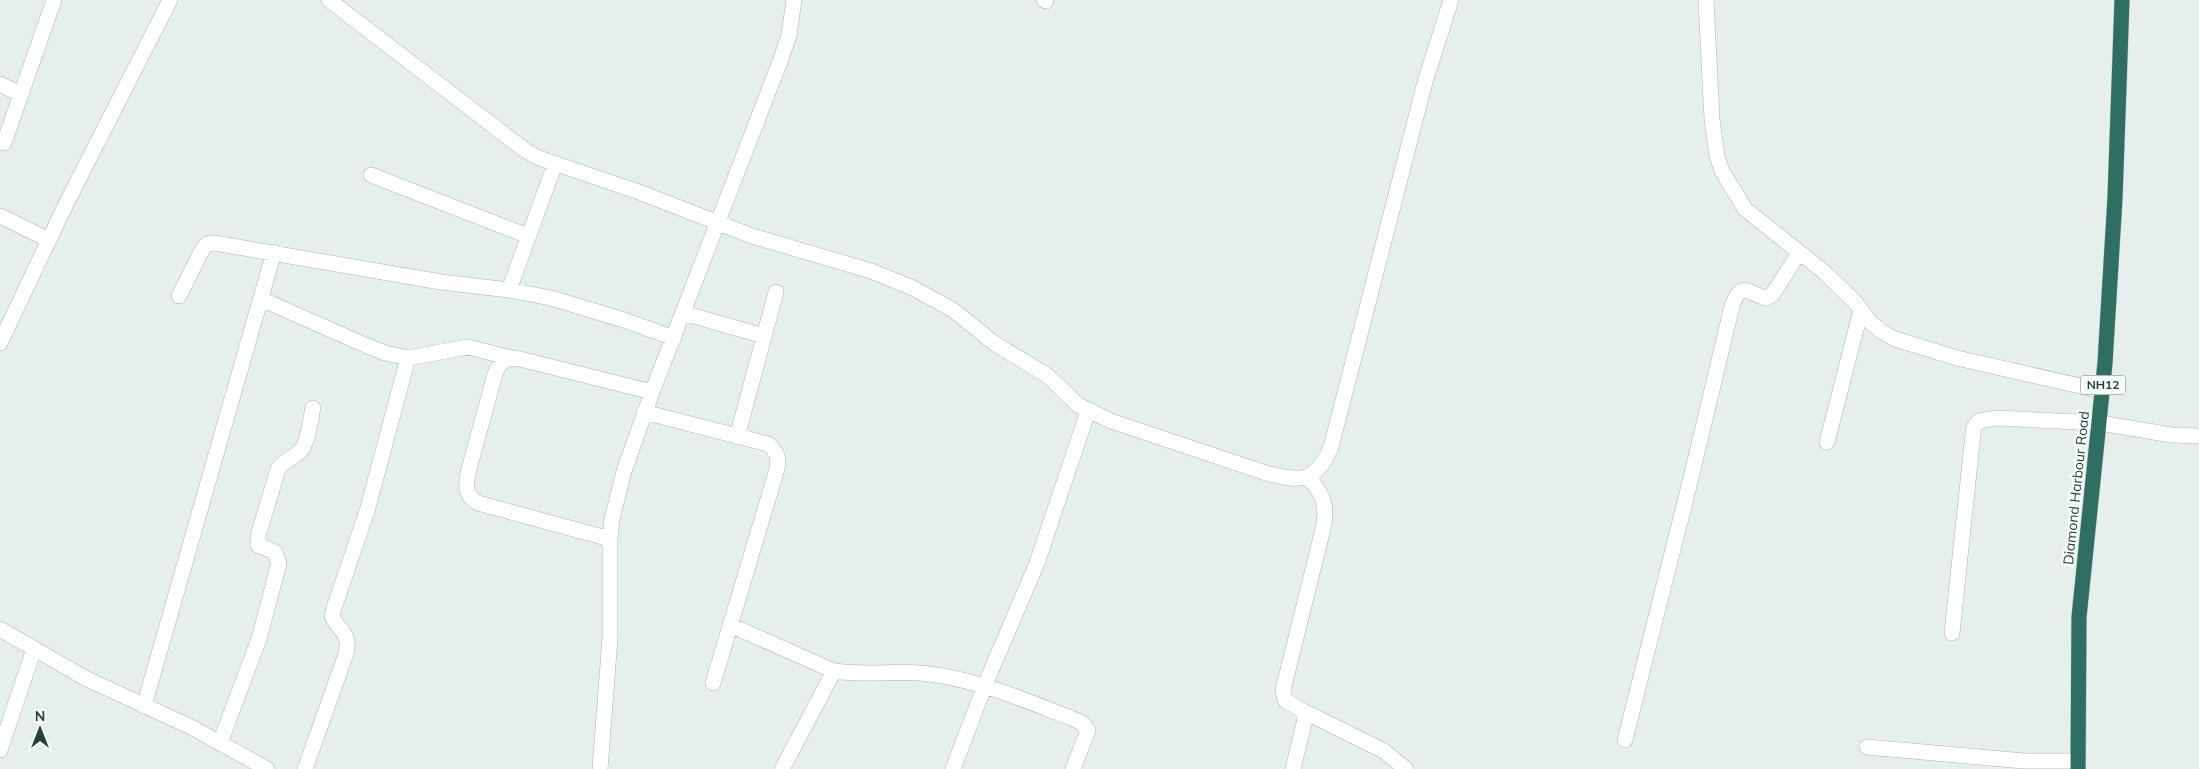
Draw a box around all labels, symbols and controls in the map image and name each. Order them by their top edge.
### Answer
road number: NH12 [2080,376,2126,394]
street label: Diamond Harbour Road [2059,410,2093,566]
north arrow [15,704,65,754]
text: N [35,707,45,725]

